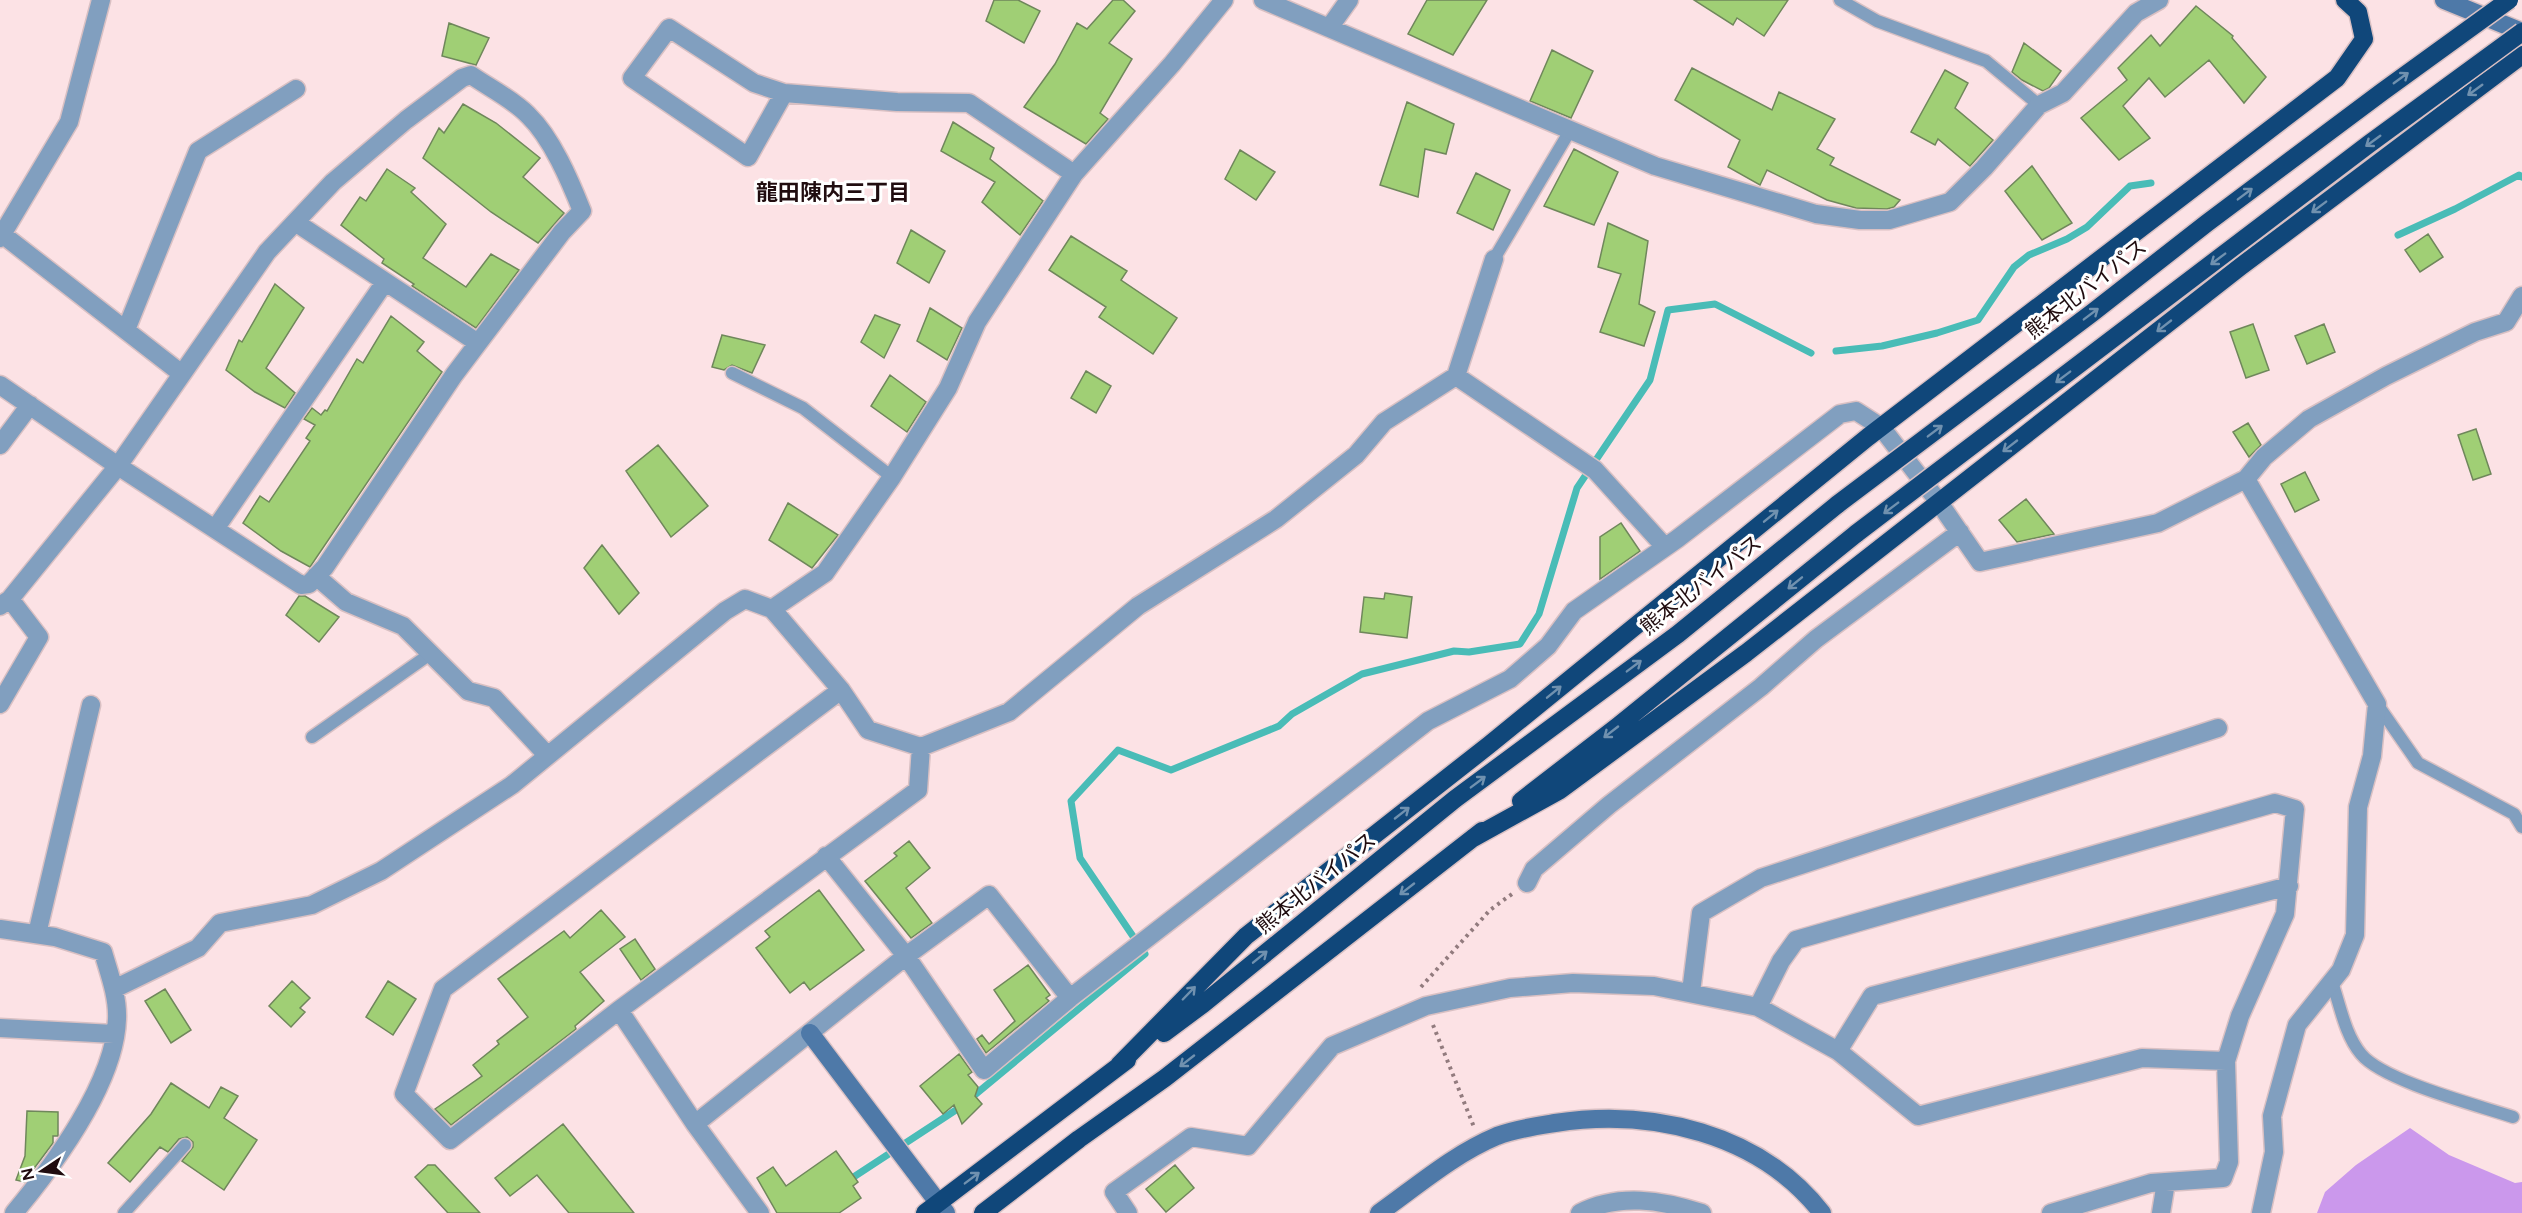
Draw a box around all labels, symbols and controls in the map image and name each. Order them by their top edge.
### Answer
one-way arrow [2393,71,2409,84]
one-way arrow [2467,84,2483,96]
one-way arrow [2366,135,2382,147]
district label: 龍田陳内三丁目 [756,179,910,206]
one-way arrow [2237,188,2253,201]
one-way arrow [2311,200,2327,213]
street label: 熊本北バイパス [2020,234,2151,344]
one-way arrow [2210,252,2226,265]
one-way arrow [2083,308,2099,320]
one-way arrow [2157,319,2173,332]
one-way arrow [2056,371,2072,384]
one-way arrow [1927,425,1943,438]
one-way arrow [2003,439,2019,452]
one-way arrow [1883,501,1899,514]
one-way arrow [1763,509,1779,522]
street label: 熊本北バイパス [1635,530,1766,640]
one-way arrow [1788,576,1803,590]
one-way arrow [1626,660,1642,672]
one-way arrow [1546,685,1562,698]
one-way arrow [1603,725,1619,738]
one-way arrow [1469,776,1485,788]
one-way arrow [1393,807,1409,820]
street label: 熊本北バイパス [1251,827,1381,938]
one-way arrow [1399,883,1415,896]
one-way arrow [1252,950,1267,964]
one-way arrow [1182,986,1197,1001]
one-way arrow [1179,1055,1195,1068]
north arrow [12,1141,72,1201]
text: N [17,1166,39,1182]
one-way arrow [964,1171,980,1184]

